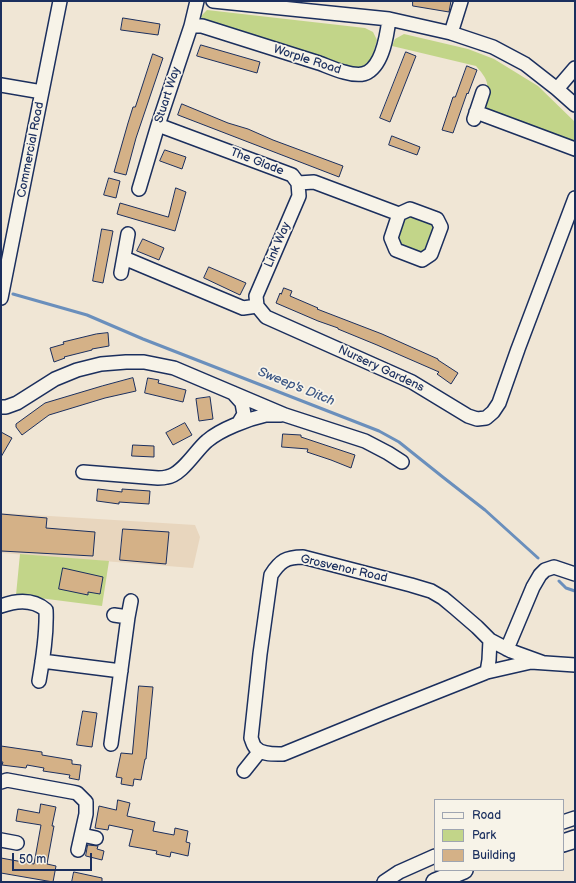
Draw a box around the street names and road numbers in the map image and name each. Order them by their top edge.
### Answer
street label: Worple Road [271,42,343,78]
street label: Stuart Way [152,65,184,125]
street label: Commercial Road [15,101,47,199]
street label: The Glade [228,145,286,179]
street label: Link Way [262,220,294,270]
street label: Nursery Gardens [336,343,426,395]
street label: Grosvenor Road [299,552,389,586]

